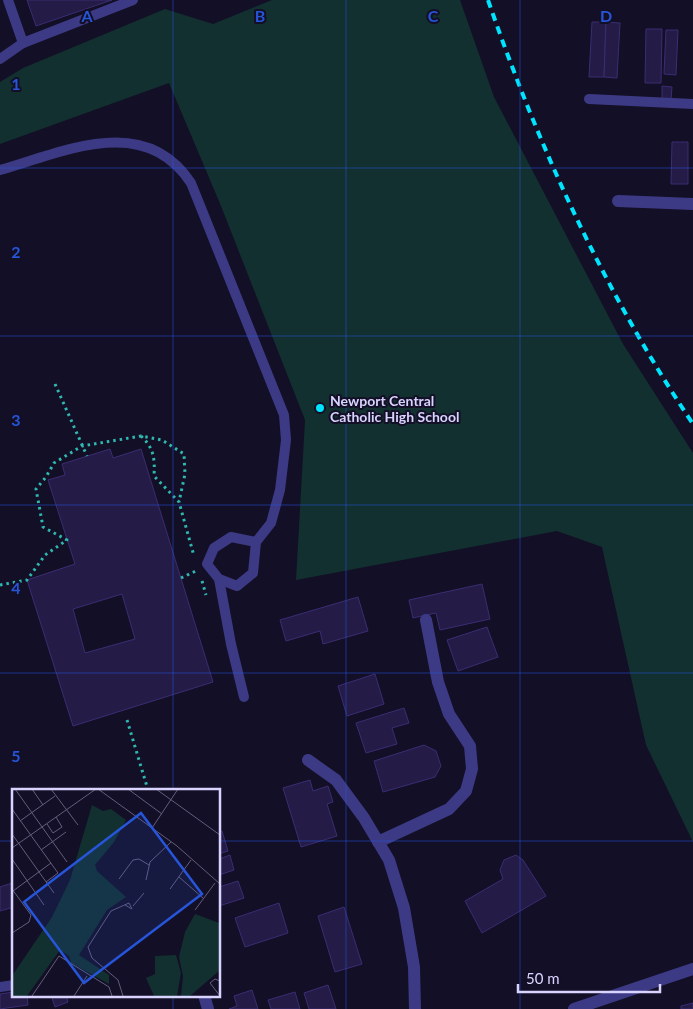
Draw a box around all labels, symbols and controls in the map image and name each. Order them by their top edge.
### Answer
text: A [80,6,93,25]
text: B [255,6,265,25]
text: C [428,6,439,25]
text: D [600,6,612,25]
text: 1 [11,74,21,93]
text: 2 [11,242,21,261]
place label: Newport Central Catholic High School [330,392,459,425]
marker: Newport Central Catholic High School [314,402,326,414]
text: 3 [11,410,21,429]
text: 4 [11,578,21,597]
text: 5 [11,746,21,765]
inset map [12,789,220,996]
scale bar [518,962,660,994]
text: 50 m [526,969,560,987]

